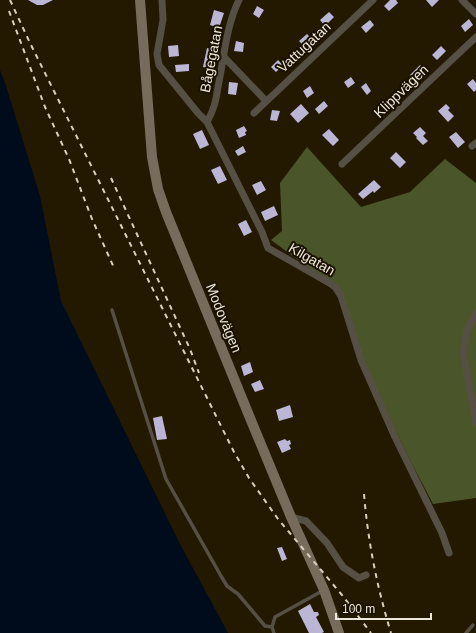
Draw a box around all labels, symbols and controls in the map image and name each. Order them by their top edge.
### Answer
street label: Vattugatan [274,18,334,76]
street label: Bågegatan [197,24,225,94]
street label: Klippvägen [371,61,431,121]
street label: Kilgatan [286,239,338,279]
street label: Modovägen [203,281,245,355]
scale bar [336,595,431,621]
text: 100 m [342,602,375,616]

